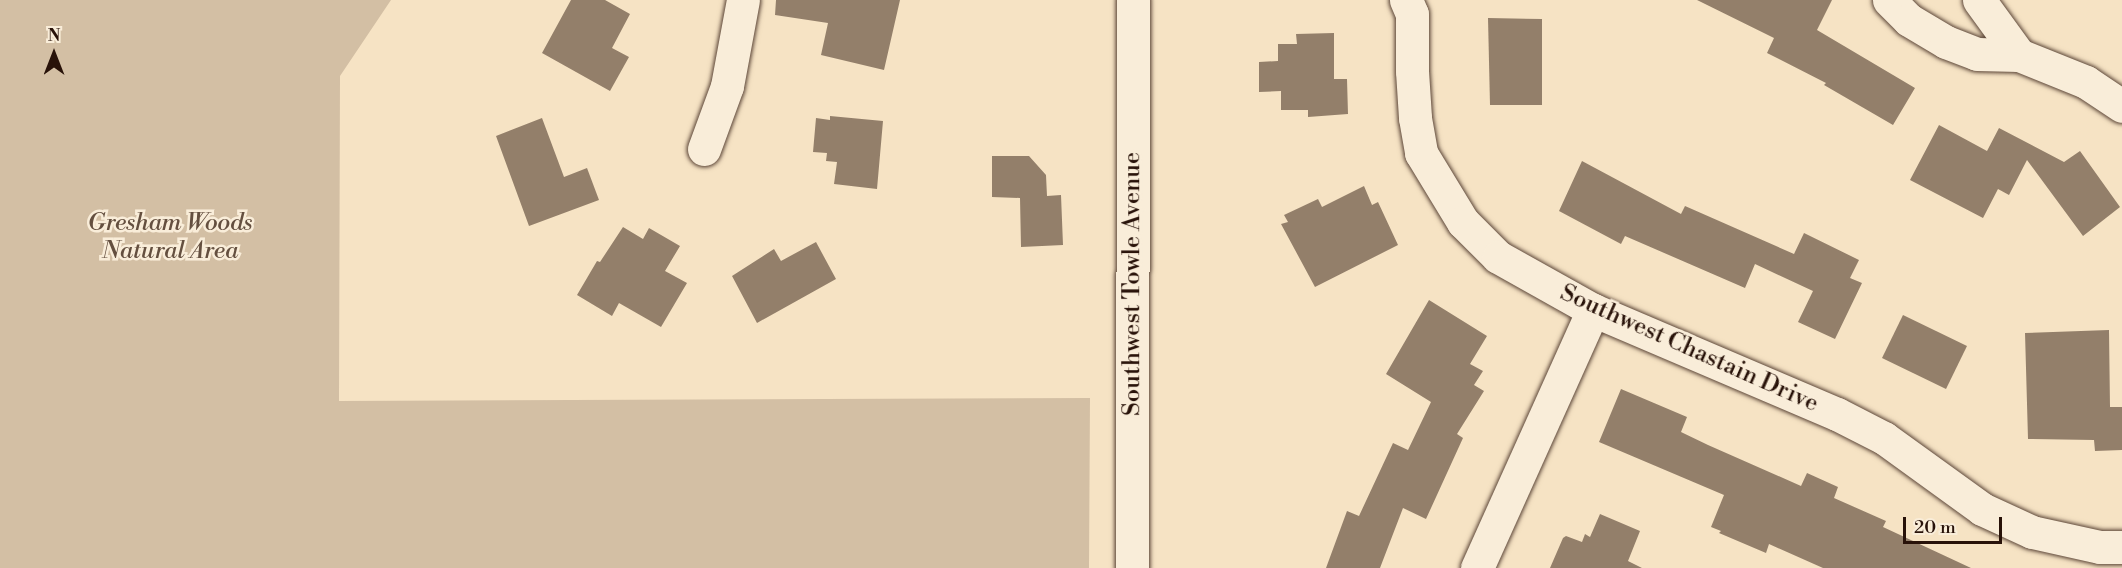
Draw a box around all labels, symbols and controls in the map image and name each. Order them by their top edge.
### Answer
north arrow [24,24,84,84]
text: N [48,26,60,46]
street label: Southwest Towle Avenue [1119,152,1147,416]
park label: Gresham Woods Natural Area [87,210,253,266]
street label: Southwest Chastain Drive [1555,279,1823,419]
scale bar [1906,505,2005,543]
text: 20 m [1914,516,1956,539]

